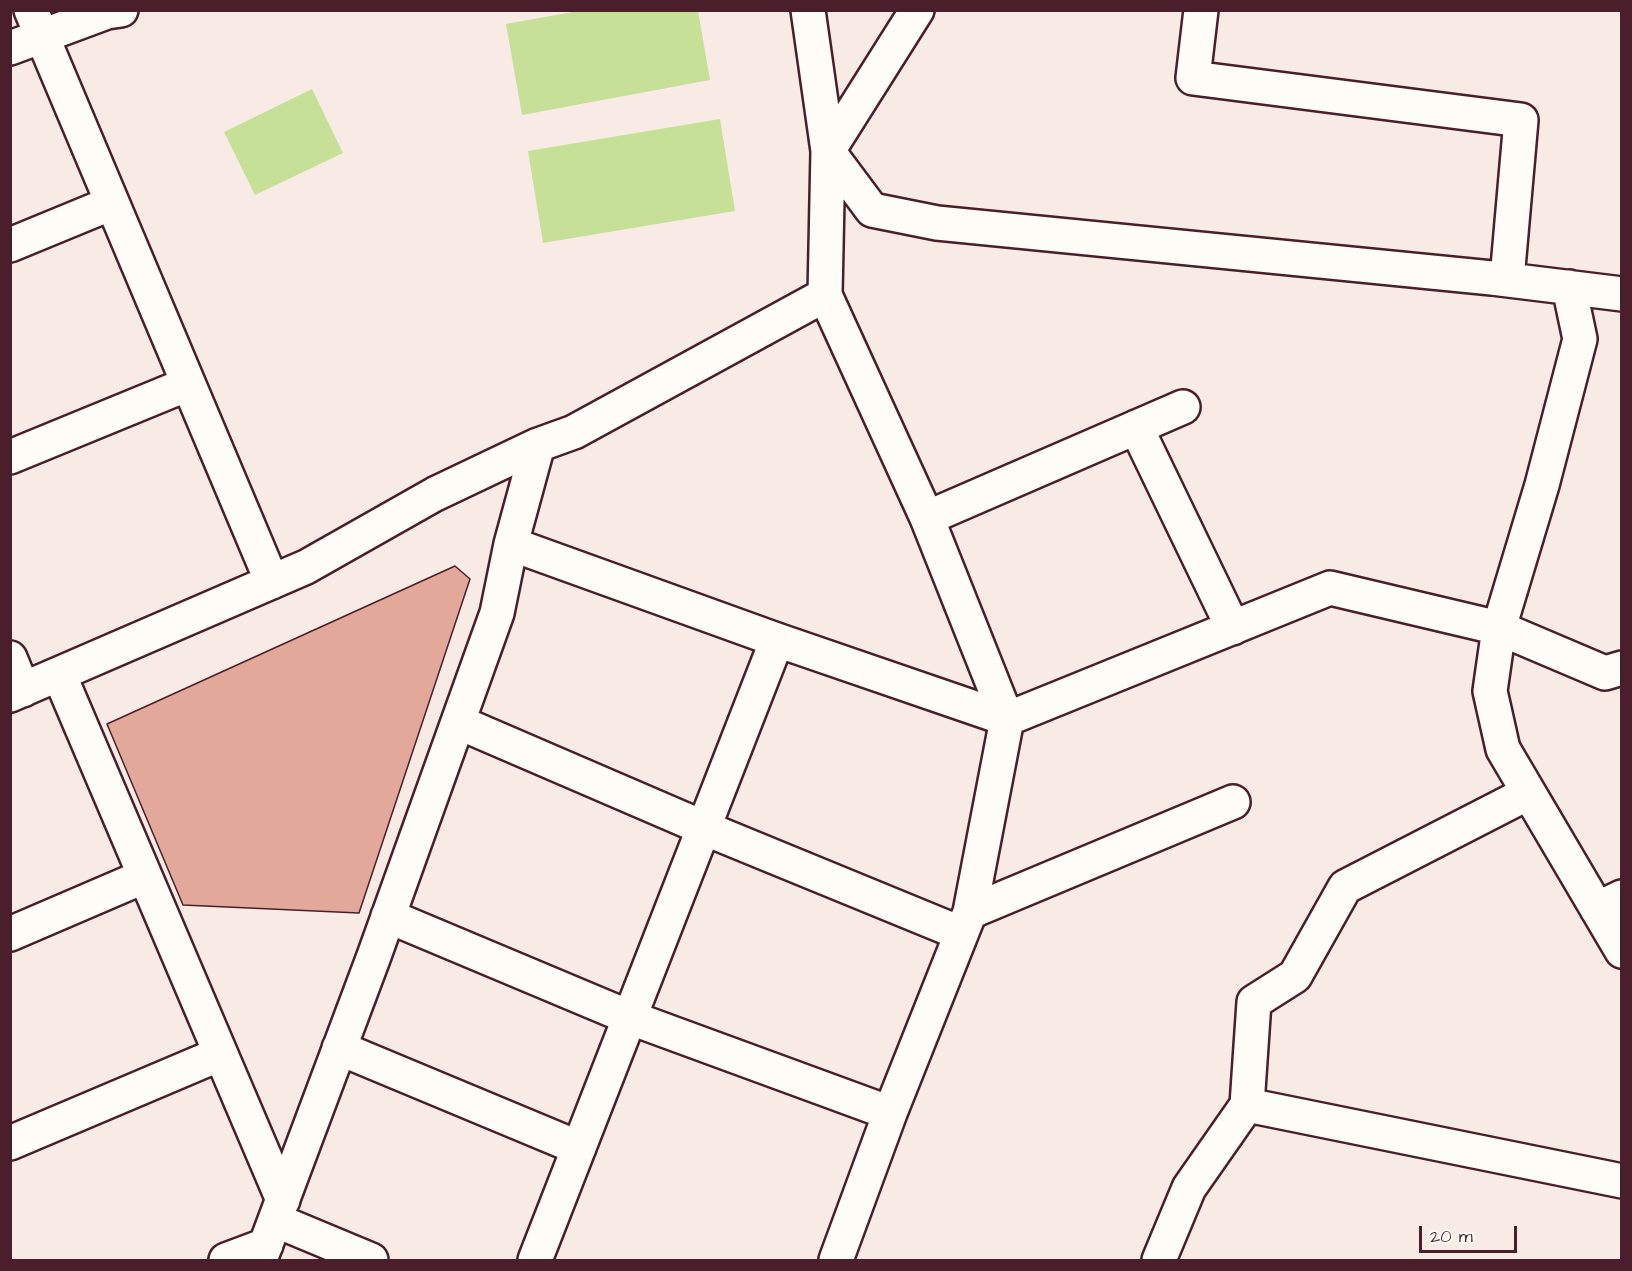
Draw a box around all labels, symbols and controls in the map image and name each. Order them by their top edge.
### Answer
scale bar [1422,1214,1520,1252]
text: 20 m [1430,1224,1473,1249]

